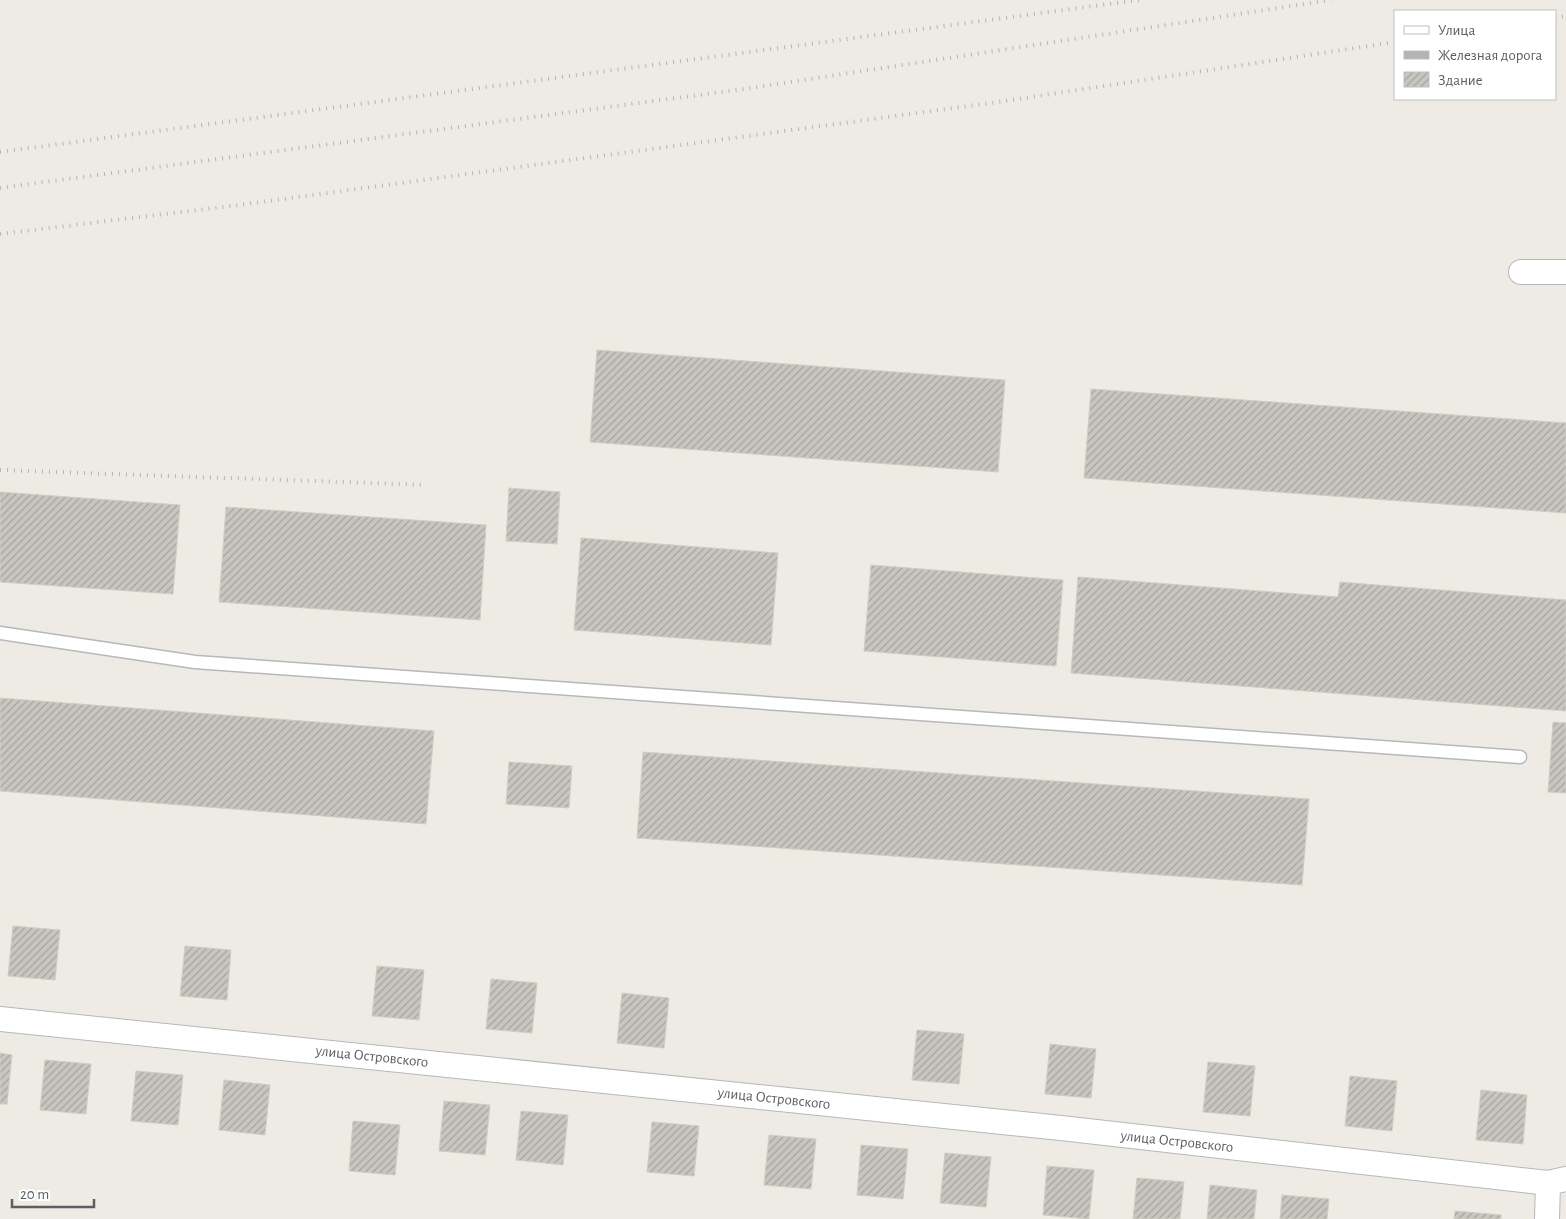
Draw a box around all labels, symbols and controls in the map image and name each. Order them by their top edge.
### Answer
legend [1394,10,1556,100]
text: Улица [1438,23,1475,38]
text: Железная дорога [1438,48,1543,63]
text: Здание [1438,73,1483,88]
street label: улица Островского [314,1043,429,1070]
street label: улица Островского [716,1085,831,1112]
street label: улица Островского [1119,1128,1234,1155]
scale bar [12,1176,95,1208]
text: 20 m [20,1187,49,1202]

